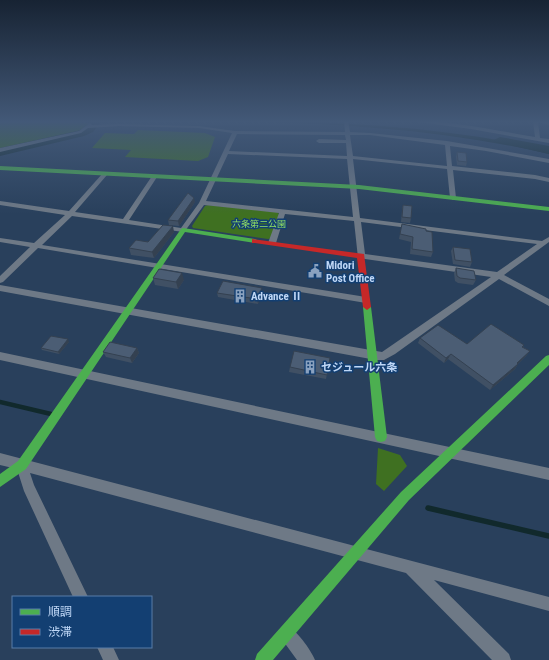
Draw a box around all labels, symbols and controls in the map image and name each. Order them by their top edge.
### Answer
park label: 六条第二公園 [232,219,286,229]
place label: Midori Post Office [326,259,375,285]
public building icon: Midori Post Office [307,263,323,279]
building icon: Advance Ⅱ [232,288,248,304]
place label: Advance Ⅱ [251,290,302,303]
building icon: セジュール六条 [302,359,318,375]
place label: セジュール六条 [321,361,397,374]
legend [12,596,152,648]
text: 順調 [48,605,72,619]
text: 渋滞 [48,625,72,639]

